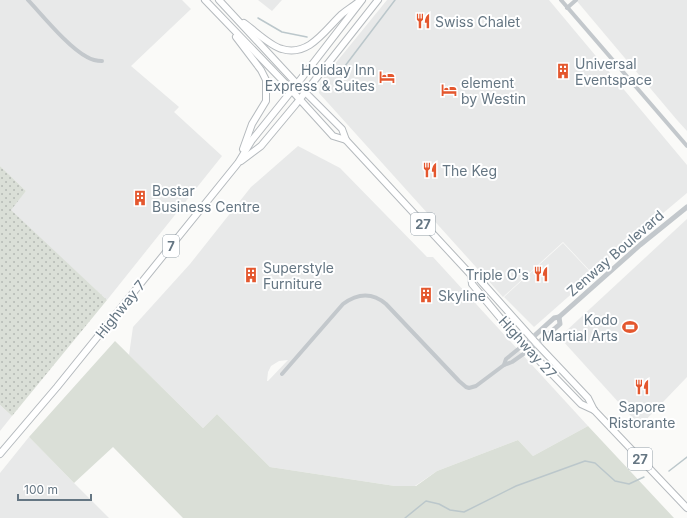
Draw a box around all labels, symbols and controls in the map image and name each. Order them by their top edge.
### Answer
restaurant icon: Swiss Chalet [414,12,432,30]
place label: Swiss Chalet [435,13,520,30]
place label: Universal Eventspace [575,55,652,88]
place label: Holiday Inn Express & Suites [265,61,375,94]
building icon: Universal Eventspace [554,62,572,80]
hotel icon: Holiday Inn Express & Suites [378,68,396,86]
place label: element by Westin [461,74,526,107]
hotel icon: element by Westin [440,81,458,99]
restaurant icon: The Keg [421,161,439,179]
place label: The Keg [442,162,497,179]
place label: Bostar Business Centre [152,182,260,215]
building icon: Bostar Business Centre [131,189,149,207]
street label: Zenway Boulevard [563,206,667,300]
road number: 27 [411,213,435,235]
road number: 7 [163,235,179,257]
place label: Superstyle Furniture [263,259,334,292]
restaurant icon: Triple O's [532,265,550,283]
building icon: Superstyle Furniture [242,266,260,284]
place label: Triple O's [466,266,529,283]
street label: Highway 7 [92,277,149,341]
building icon: Skyline [417,286,435,304]
place label: Skyline [438,287,486,304]
place label: Kodo Martial Arts [542,311,618,344]
street label: Highway 27 [496,312,560,382]
sports icon: Kodo Martial Arts [621,318,639,336]
restaurant icon: Sapore Ristorante [633,378,651,396]
place label: Sapore Ristorante [609,398,675,431]
road number: 27 [628,448,652,470]
scale bar [18,476,91,502]
text: 100 m [24,482,58,497]

